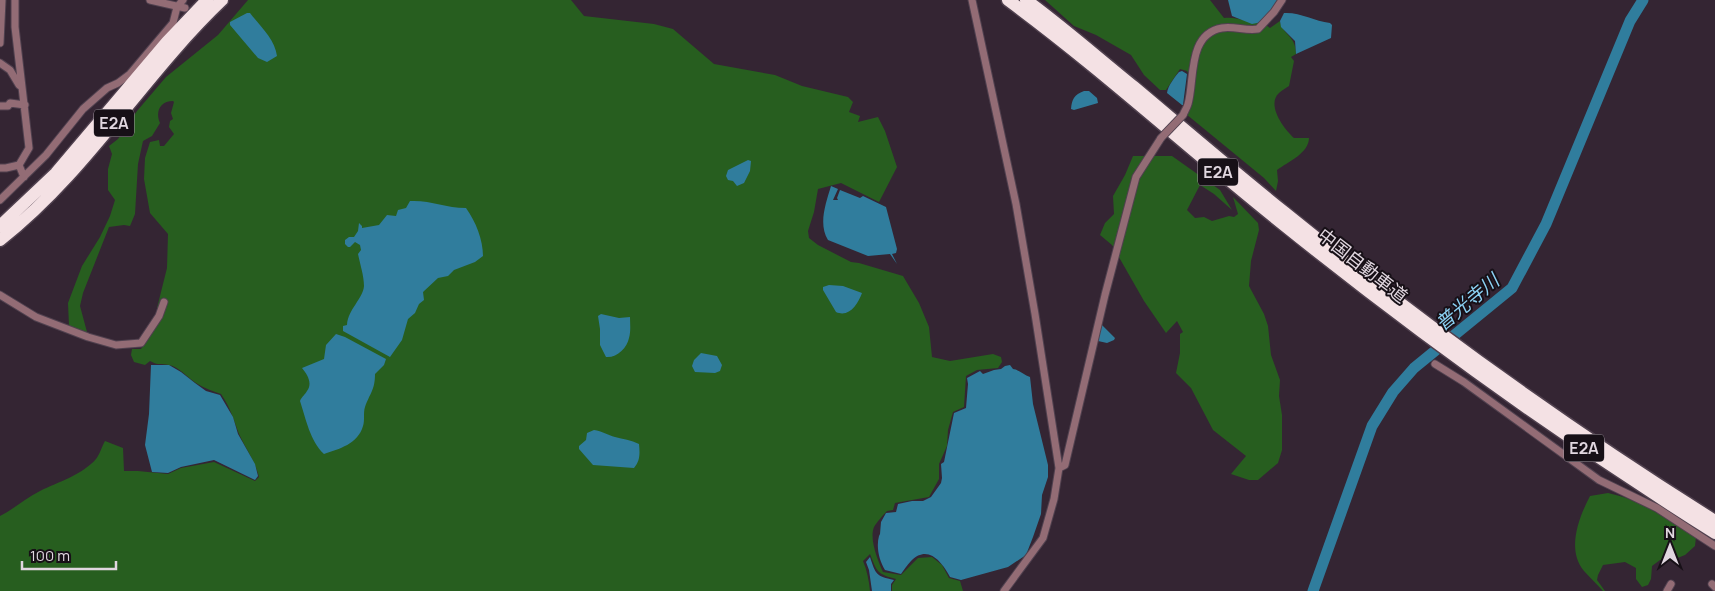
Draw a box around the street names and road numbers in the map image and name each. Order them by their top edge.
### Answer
road number: E2A [94,110,134,136]
road number: E2A [1198,158,1238,186]
street label: 中国自動車道 [1313,222,1413,308]
road number: E2A [1564,434,1604,462]

